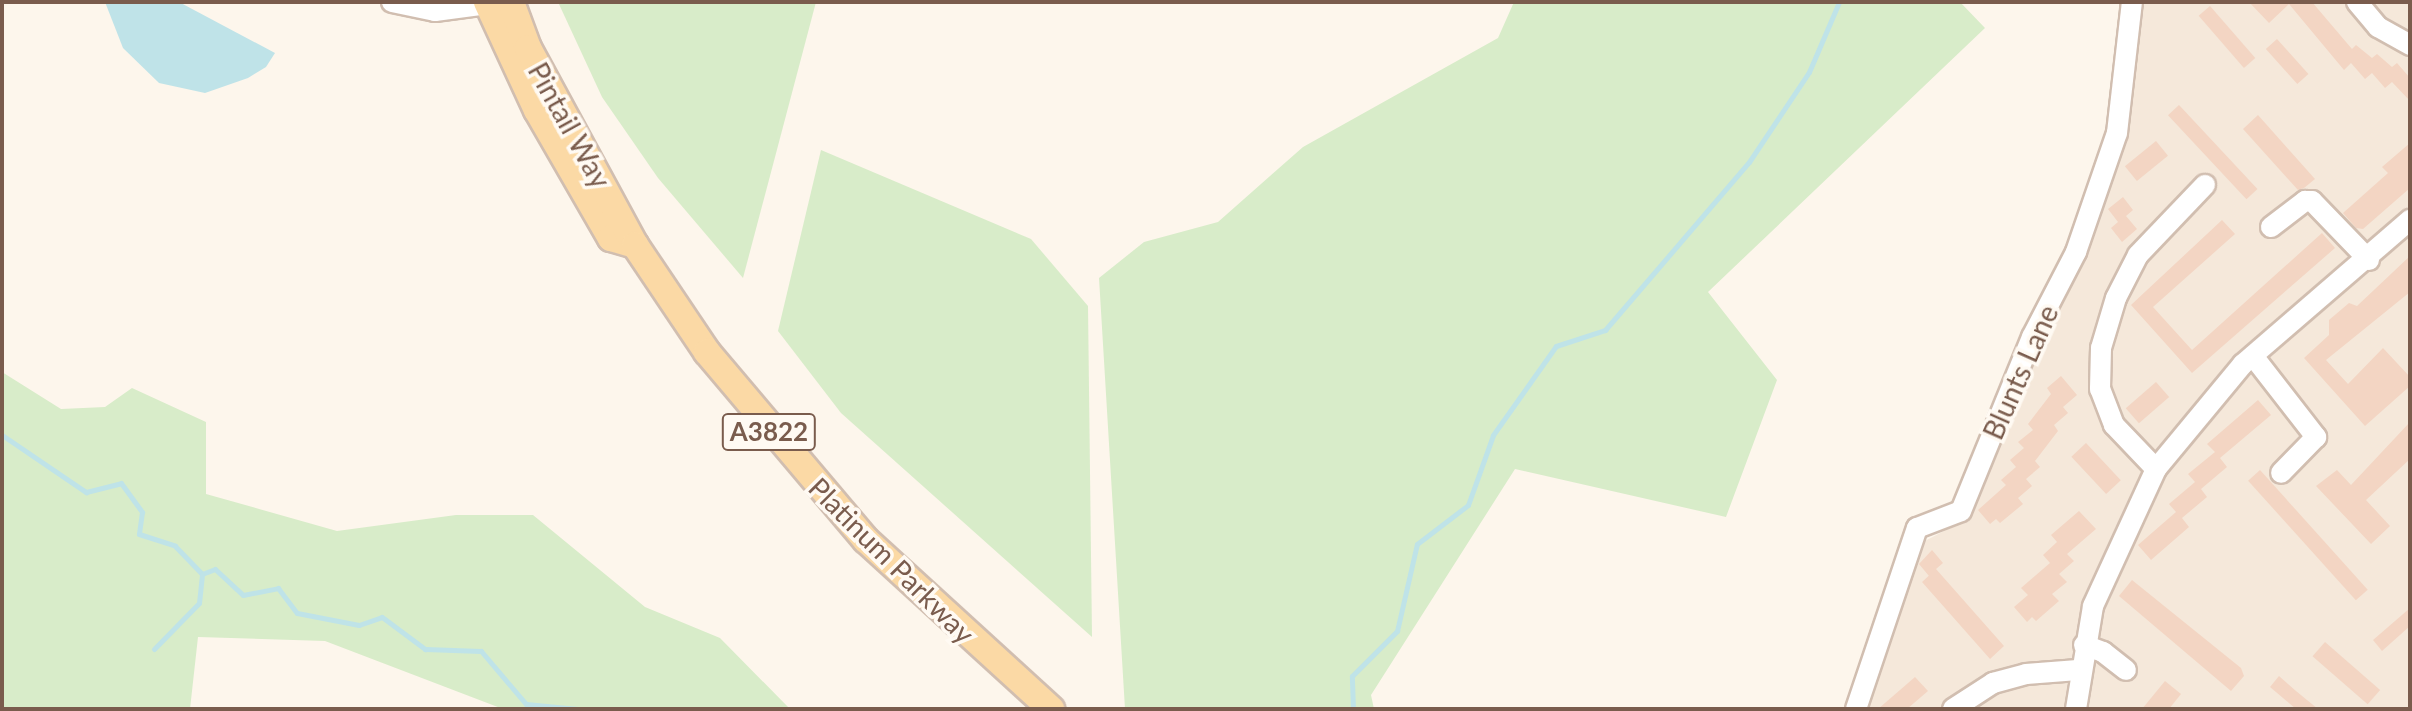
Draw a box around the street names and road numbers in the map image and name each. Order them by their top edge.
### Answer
street label: Pintail Way [522,56,618,194]
street label: Blunts Lane [1975,300,2065,444]
road number: A3822 [721,410,817,454]
street label: Platinum Parkway [802,470,982,650]

